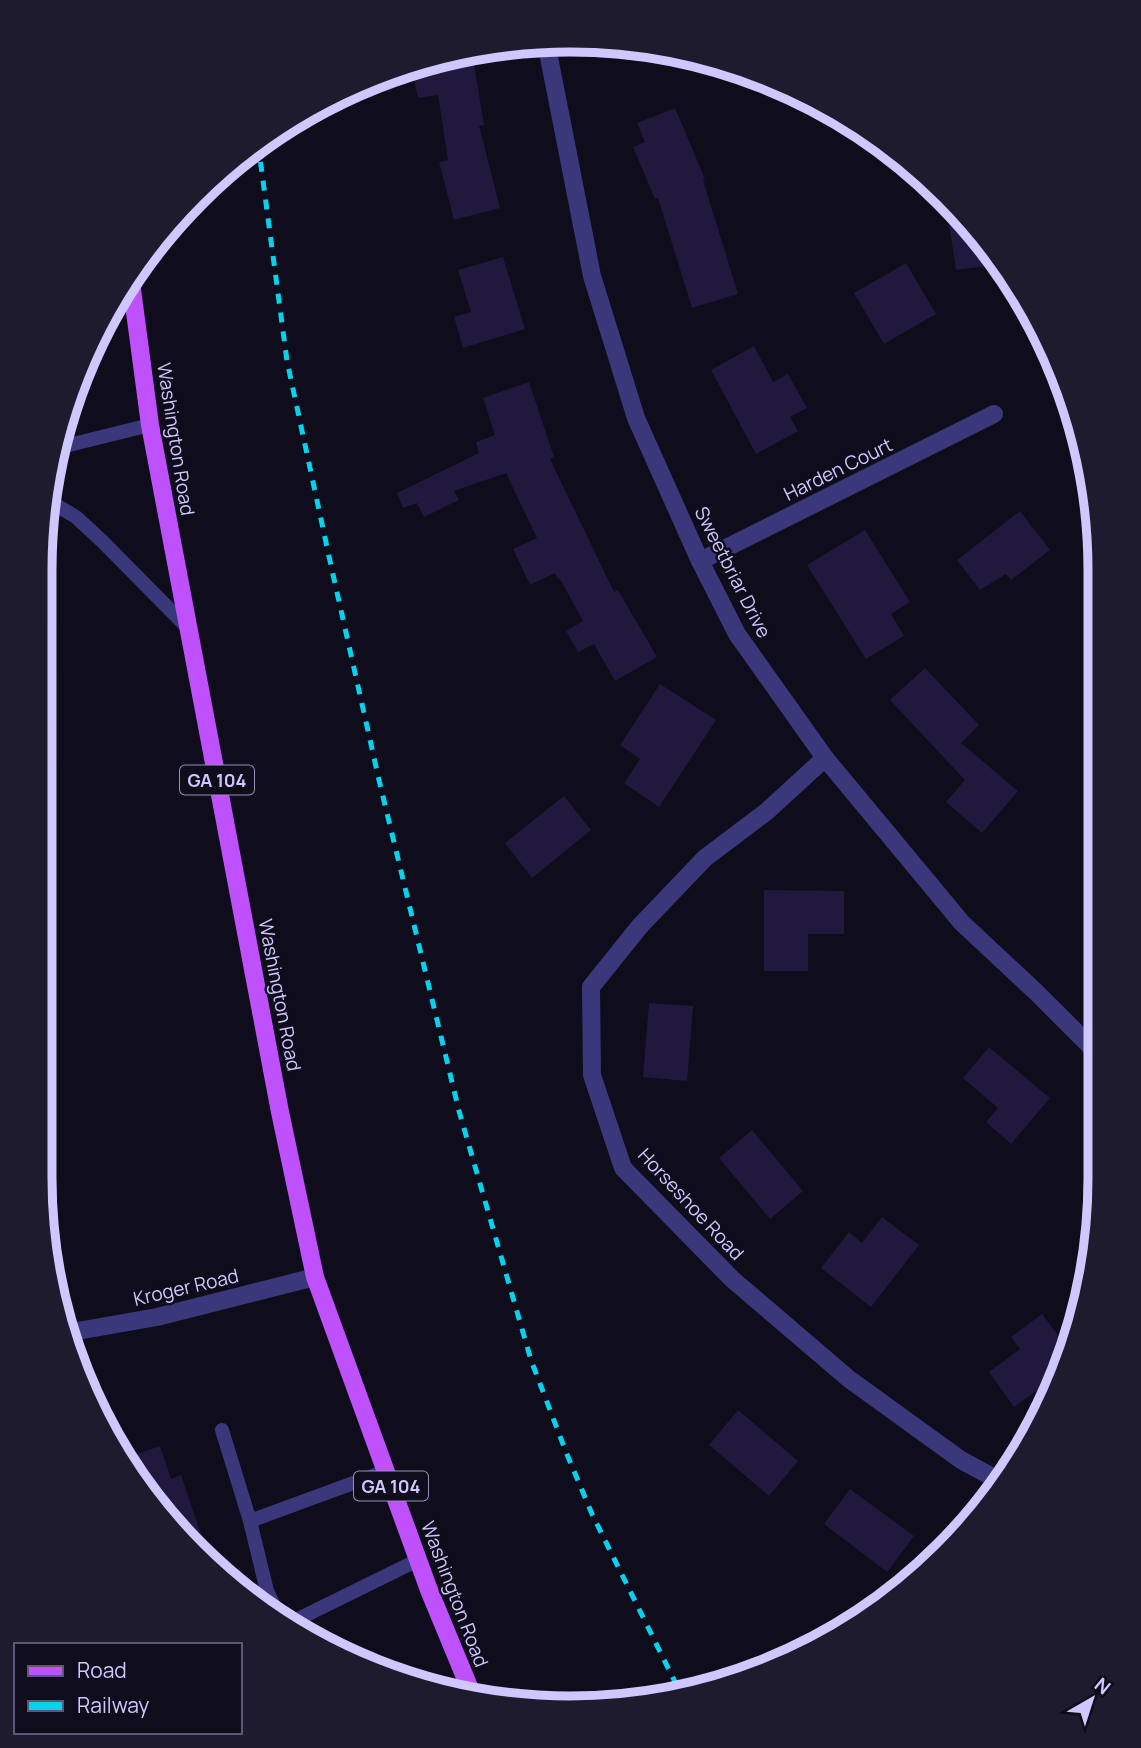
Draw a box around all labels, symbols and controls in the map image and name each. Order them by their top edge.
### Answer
street label: Washington Road [151,361,201,517]
street label: Harden Court [779,431,897,507]
street label: Sweetbriar Drive [689,502,777,642]
road number: GA 104 [180,766,254,794]
street label: Washington Road [253,917,307,1073]
street label: Horseshoe Road [632,1142,750,1266]
street label: Kroger Road [131,1262,241,1312]
road number: GA 104 [354,1471,428,1500]
street label: Washington Road [415,1517,495,1671]
legend [14,1643,242,1734]
text: Road [77,1656,127,1684]
north arrow [1057,1664,1127,1734]
text: N [1089,1671,1116,1700]
text: Railway [77,1691,149,1719]

